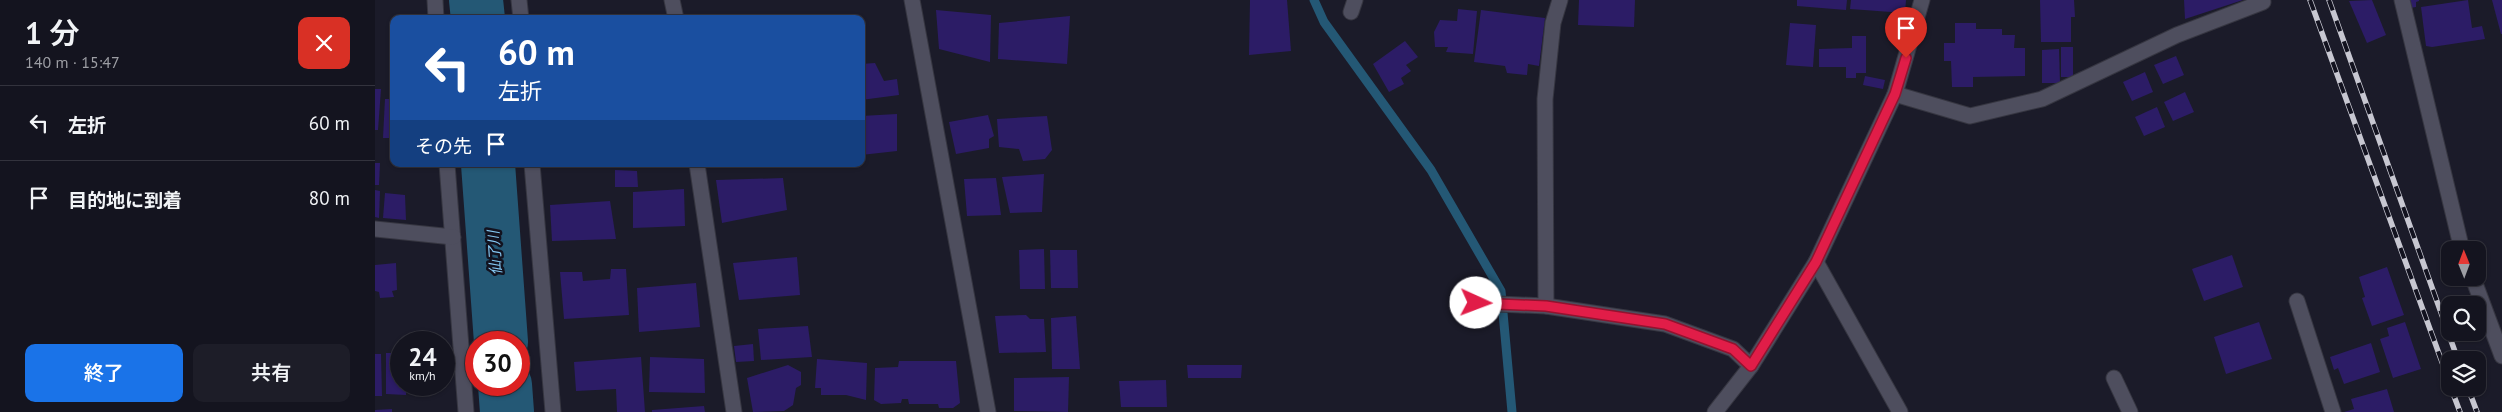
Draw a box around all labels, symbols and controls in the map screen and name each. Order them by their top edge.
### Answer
pin [1885,7,1927,58]
text: 1 分 [25,13,80,52]
icon: arrive [1892,14,1920,42]
button: close [298,17,350,69]
text: 60 m [498,29,575,75]
icon: left [415,35,480,100]
text: 140 m · 15:47 [25,52,120,72]
text: 左折 [498,77,542,105]
icon: left [25,109,53,137]
text: 60 m [309,111,350,135]
text: 左折 [68,113,106,137]
icon: arrive [482,130,510,158]
text: その先 [415,134,472,158]
icon: arrive [25,184,53,212]
text: 80 m [309,186,350,210]
text: 目的地に到着 [68,188,182,212]
water label: 仙了川 [483,228,506,276]
north arrow [2441,241,2486,286]
map controls [2441,241,2486,396]
position arrow [1449,276,1501,328]
button: search [2441,296,2486,341]
speed limit sign: 30 [465,331,530,396]
text: 24 [408,341,437,373]
button: 終了 [25,344,183,402]
button: 共有 [193,344,350,402]
button: layers [2441,351,2486,396]
text: km/h [409,368,436,383]

